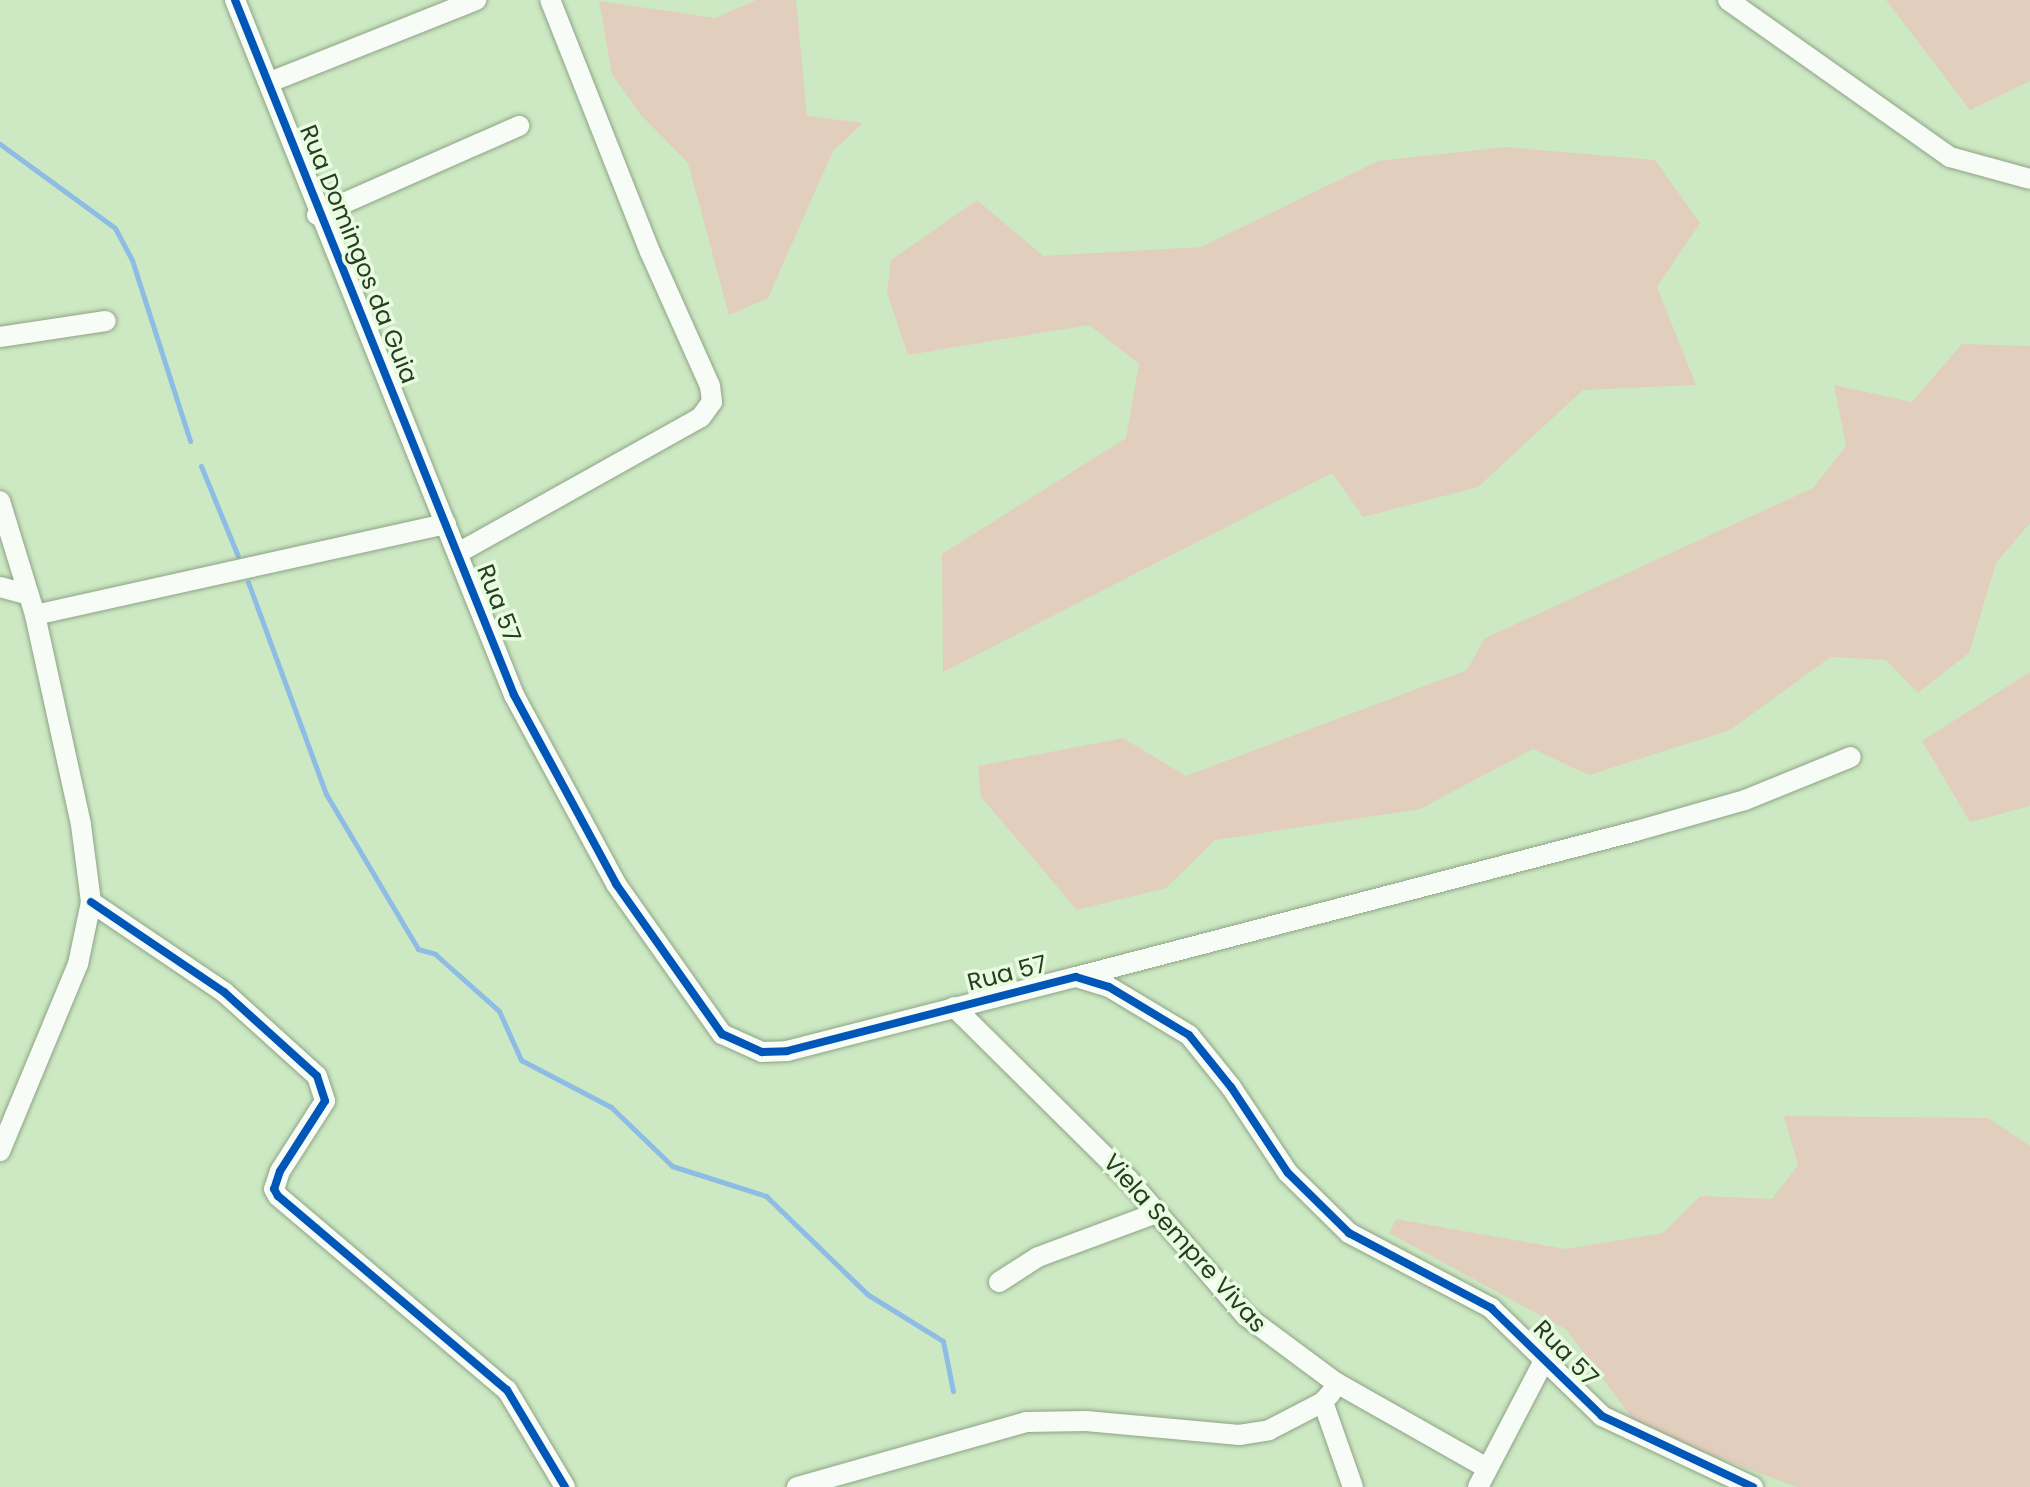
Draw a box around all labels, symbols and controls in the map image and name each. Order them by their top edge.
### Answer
street label: Rua Domingos da Guia [294,120,424,388]
street label: Rua 57 [471,560,527,646]
street label: Rua 57 [964,949,1050,997]
street label: Viela Sempre Vivas [1097,1148,1273,1338]
street label: Rua 57 [1528,1314,1604,1392]

